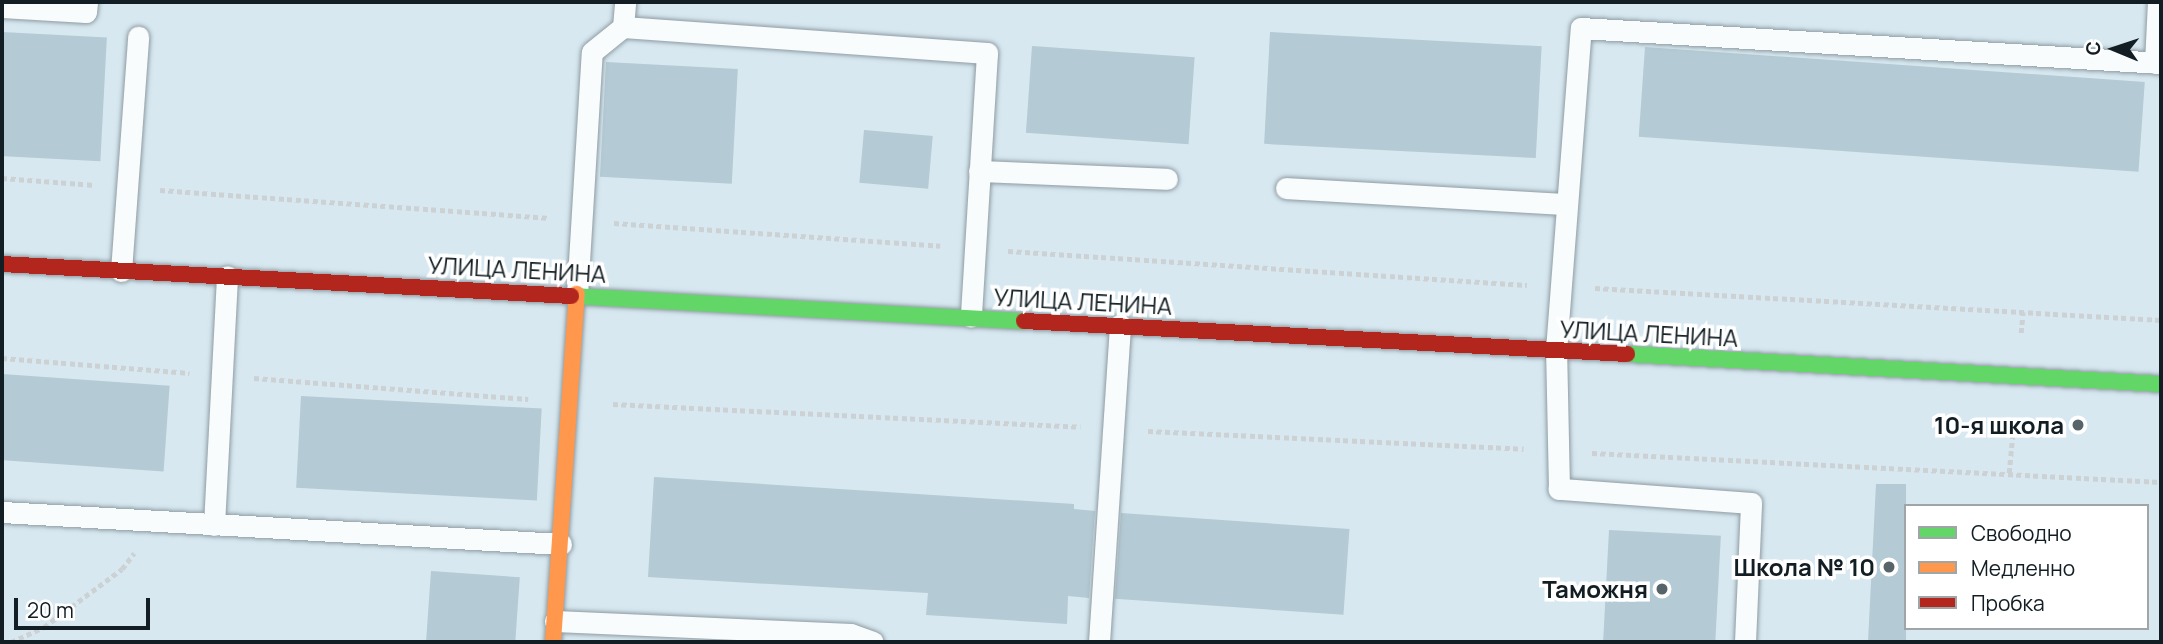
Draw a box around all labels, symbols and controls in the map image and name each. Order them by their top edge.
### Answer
north arrow [2079,14,2149,84]
text: С [2080,41,2106,56]
street label: УЛИЦА ЛЕНИНА [427,250,607,288]
street label: УЛИЦА ЛЕНИНА [993,282,1173,320]
street label: УЛИЦА ЛЕНИНА [1559,314,1739,352]
place label: 10-я школа [1934,411,2064,439]
marker: 10-я школа [2070,417,2086,433]
legend [1904,504,2149,630]
text: Свободно [1971,519,2072,547]
place label: Школа № 10 [1733,553,1875,581]
text: Медленно [1971,554,2075,582]
marker: Школа № 10 [1881,559,1897,575]
place label: Таможня [1542,575,1648,603]
marker: Таможня [1654,581,1670,597]
scale bar [18,584,154,628]
text: Пробка [1971,589,2045,617]
text: 20 m [27,596,74,624]

